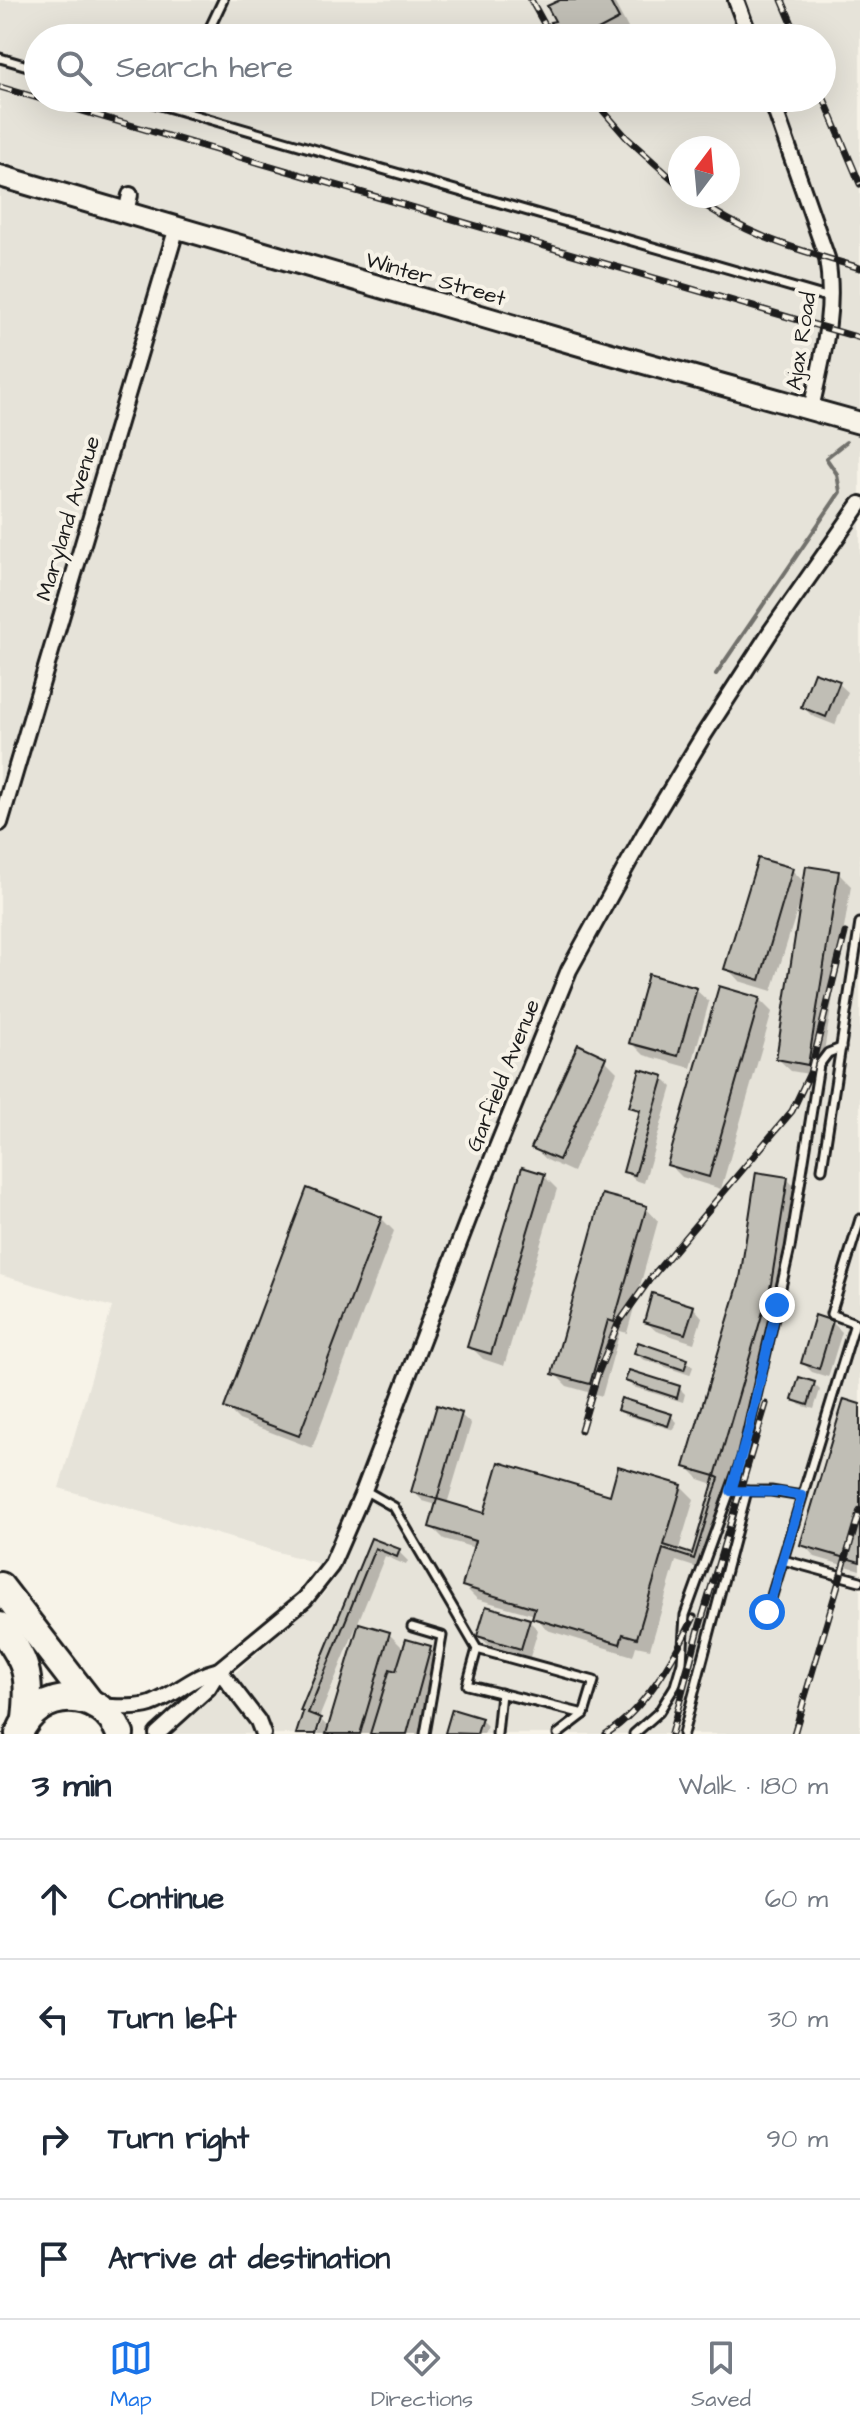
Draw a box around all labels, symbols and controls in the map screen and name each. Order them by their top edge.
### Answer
search box [24,24,836,112]
icon: search [52,46,96,90]
text: Search here [116,47,293,89]
north arrow [668,136,740,208]
street label: Winter Street [362,245,509,314]
street label: Ajax Road [778,290,825,393]
street label: Maryland Avenue [29,432,109,605]
street label: Garfield Avenue [459,995,548,1156]
route end [759,1287,795,1323]
route start [749,1594,785,1630]
text: 3 min [32,1762,112,1810]
text: Walk · 180 m [679,1768,828,1804]
icon: ahead [32,1877,76,1921]
text: Continue [108,1878,224,1920]
text: 60 m [765,1881,828,1917]
icon: left [32,1997,76,2041]
text: Turn left [108,1998,236,2040]
text: 30 m [768,2001,828,2037]
icon: right [32,2117,76,2161]
text: Turn right [108,2118,249,2160]
text: 90 m [766,2121,828,2157]
icon: arrive [32,2237,76,2281]
text: Arrive at destination [108,2238,390,2280]
tab: Map [109,2336,153,2415]
tab: Directions [371,2336,473,2415]
tab: Saved [691,2336,751,2415]

